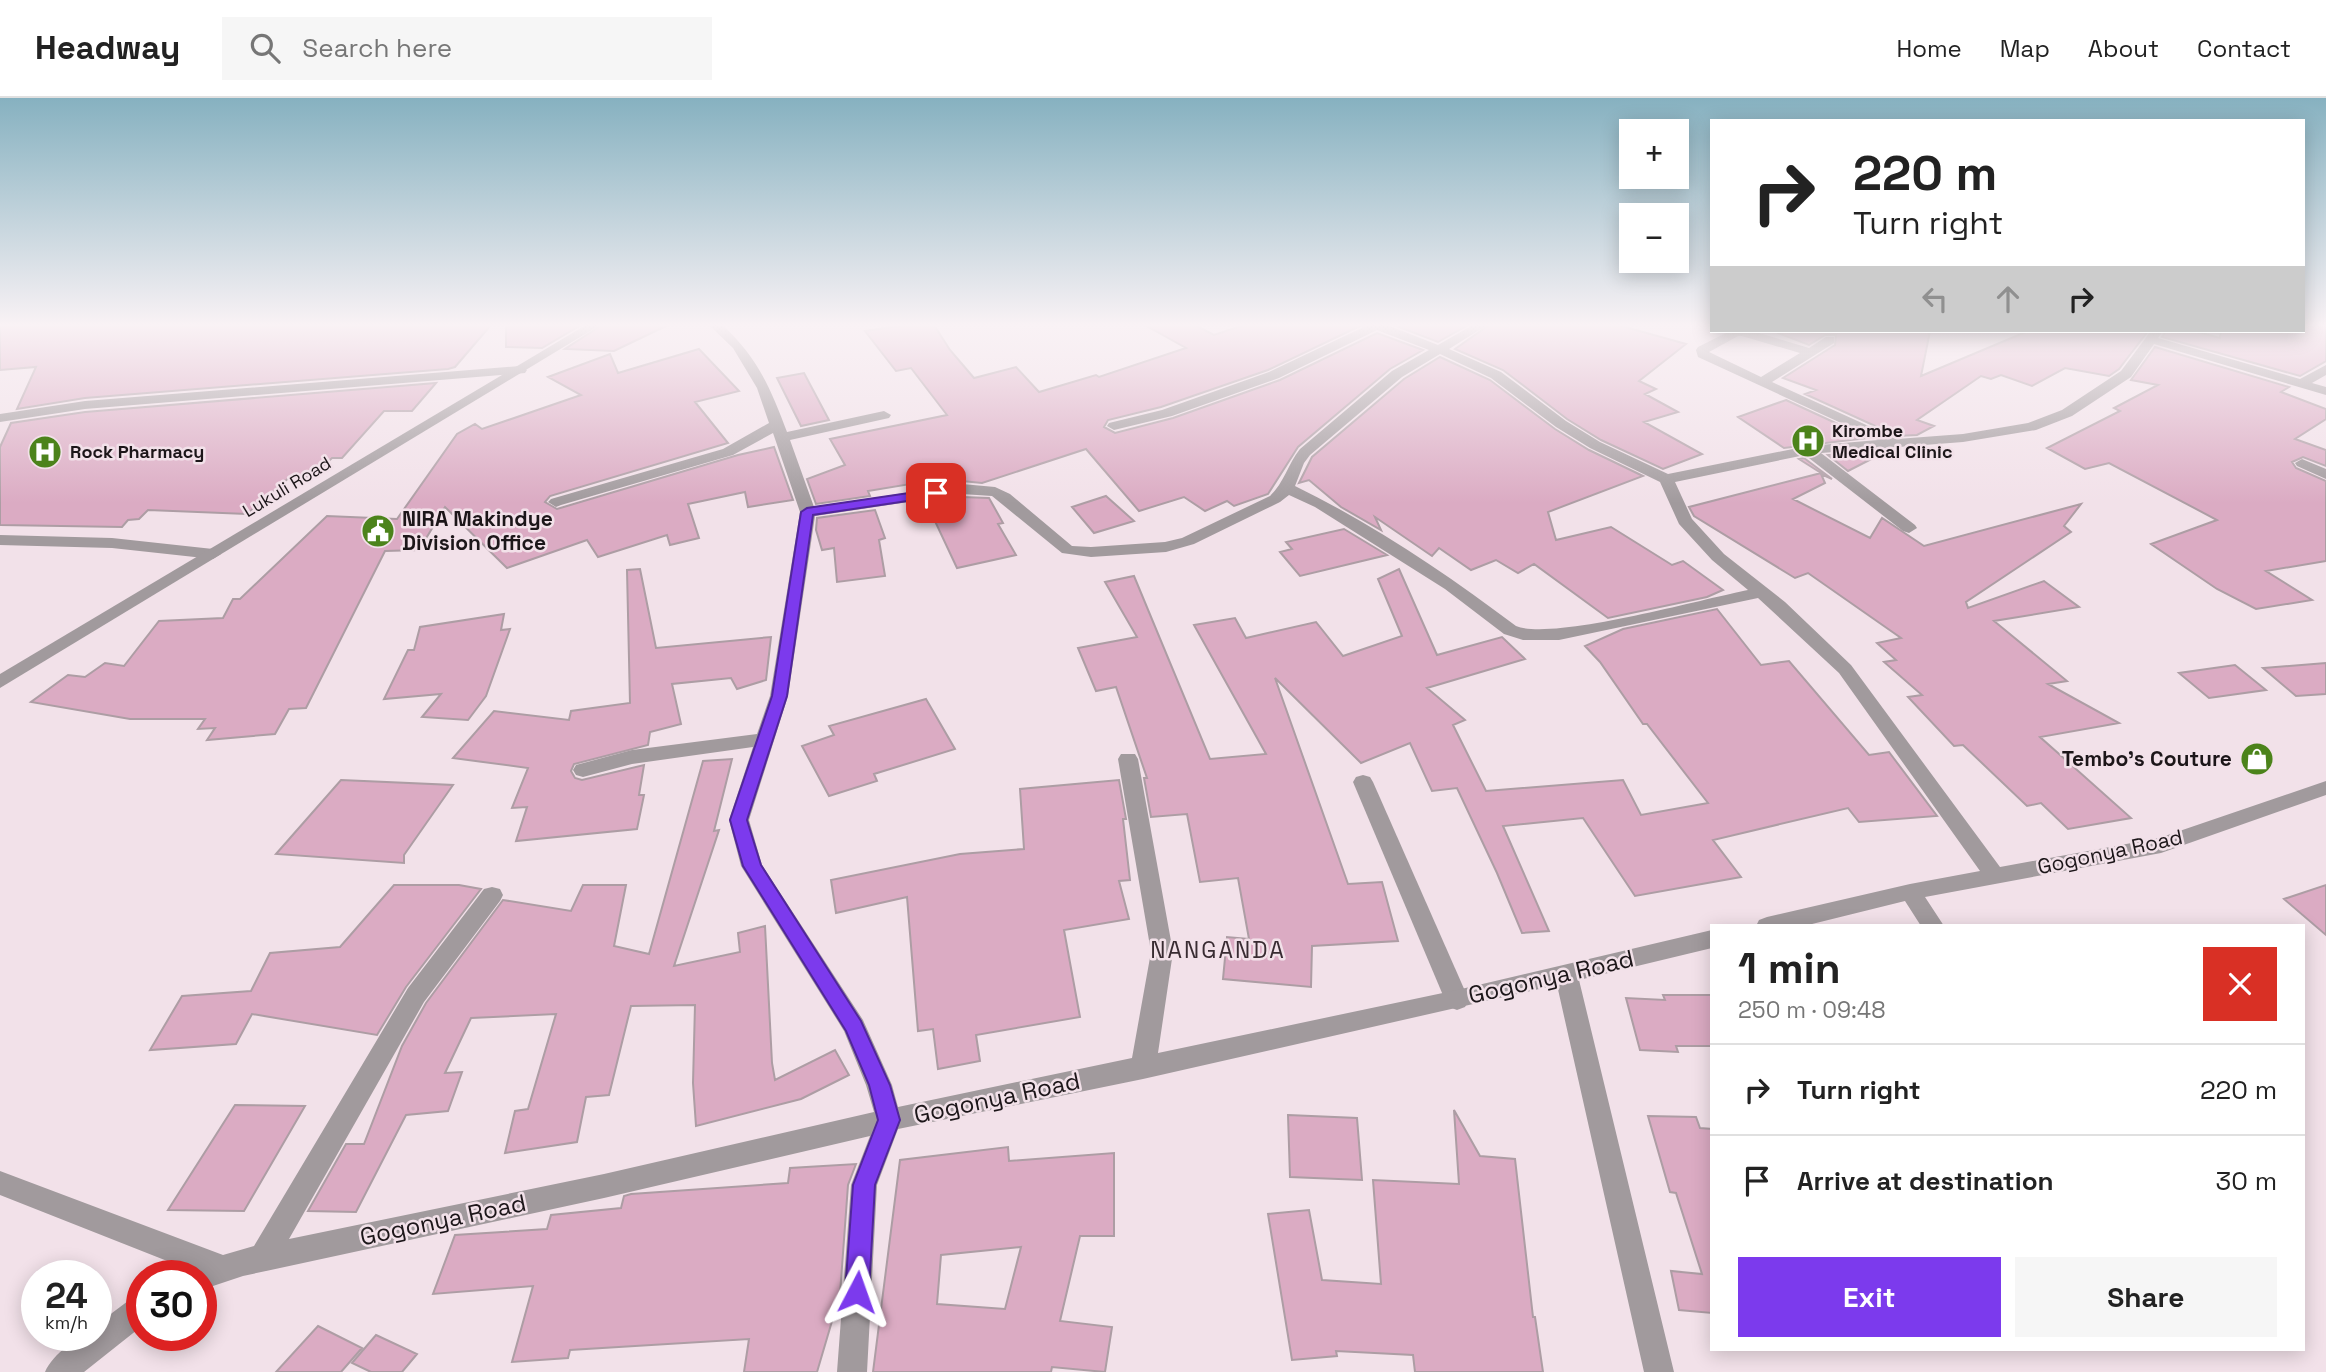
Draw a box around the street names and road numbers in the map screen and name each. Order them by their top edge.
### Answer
street label: Lukuli Road [238,451,335,522]
street label: Gogonya Road [2035,823,2185,880]
street label: Gogonya Road [1465,942,1637,1011]
street label: Gogonya Road [911,1065,1083,1130]
street label: Gogonya Road [357,1187,529,1252]

